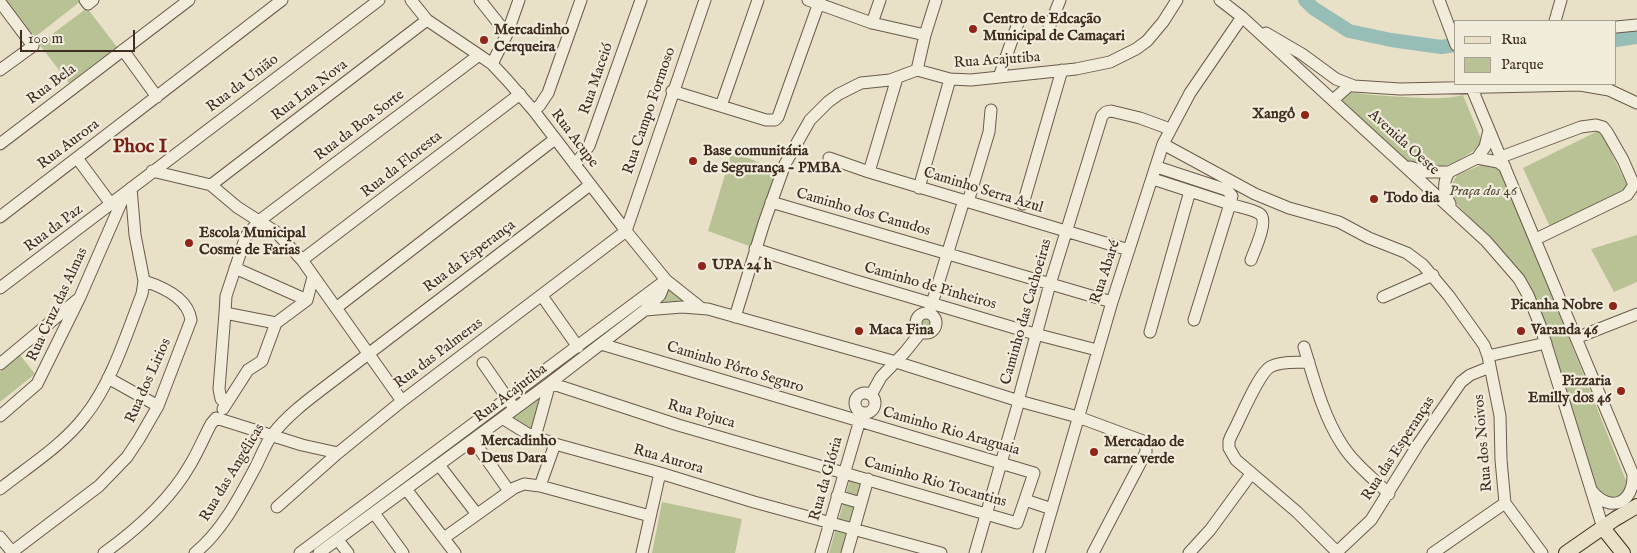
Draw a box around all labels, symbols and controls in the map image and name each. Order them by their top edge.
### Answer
place label: Centro de Edcação Municipal de Camaçari [983,11,1125,46]
scale bar [22,20,138,52]
legend [1454,20,1617,85]
place label: Mercadinho Cerqueira [494,22,569,57]
marker: Centro de Edcação Municipal de Camaçari [967,23,979,35]
text: 100 m [28,29,63,48]
text: Rua [1501,30,1527,49]
marker: Mercadinho Cerqueira [478,34,490,46]
street label: Rua Maceió [576,41,618,117]
street label: Rua Campo Formoso [620,45,680,177]
street label: Rua Acajutiba [953,49,1041,73]
street label: Rua da União [203,51,283,117]
text: Parque [1501,55,1544,74]
street label: Rua Lua Nova [268,57,352,125]
street label: Rua Bela [24,61,80,109]
street label: Rua da Boa Sorte [312,86,408,166]
street label: Rua Acupe [546,106,602,172]
place label: Xangô [1252,106,1295,124]
street label: Avenida Oeste [1364,106,1442,180]
marker: Xangô [1299,109,1311,121]
street label: Rua Aurora [35,116,103,174]
street label: Rua da Floresta [358,128,446,202]
district label: Phoc I [113,136,167,160]
place label: Base comunitária de Segurança - PMBA [703,143,841,178]
marker: Base comunitária de Segurança - PMBA [687,155,699,167]
street label: Caminho Serra Azul [921,164,1045,218]
park label: Praça dos 46 [1449,183,1517,201]
street label: Caminho dos Canudos [794,185,932,241]
place label: Todo dia [1384,190,1440,208]
marker: Todo dia [1368,193,1380,205]
street label: Rua da Paz [21,201,87,257]
street label: Rua da Esperança [421,217,519,297]
place label: Escola Municipal Cosme de Farias [199,225,306,260]
marker: Escola Municipal Cosme de Farias [183,237,195,249]
street label: Caminho das Cachoeiras [998,237,1056,387]
street label: Rua Abaré [1087,238,1125,306]
street label: Rua Cruz das Almas [24,245,92,365]
place label: UPA 24 h [712,257,772,275]
marker: UPA 24 h [696,260,708,272]
street label: Caminho de Pinheiros [862,260,998,314]
place label: Picanha Nobre [1511,297,1603,315]
marker: Picanha Nobre [1607,300,1619,312]
street label: Rua das Palmeras [391,315,487,393]
place label: Maca Fina [869,322,934,340]
place label: Varanda 46 [1531,322,1598,340]
marker: Maca Fina [853,325,865,337]
marker: Varanda 46 [1515,325,1527,337]
street label: Rua dos Lirios [122,336,176,426]
street label: Caminho Pôrto Seguro [664,339,806,397]
street label: Rua Acajutiba [471,361,551,427]
place label: Pizzaria Emilly dos 46 [1528,373,1611,408]
marker: Pizzaria Emilly dos 46 [1615,385,1627,397]
street label: Rua das Esperanças [1359,393,1439,505]
street label: Rua dos Noivos [1471,393,1497,493]
street label: Rua Pojuca [665,397,737,433]
street label: Caminho Rio Araguaia [880,404,1022,460]
street label: Rua das Angélicas [197,421,269,525]
place label: Mercadinho Deus Dara [481,433,556,468]
place label: Mercadao de carne verde [1104,434,1184,469]
street label: Rua da Glória [806,435,848,523]
street label: Rua Aurora [631,441,705,479]
marker: Mercadinho Deus Dara [465,445,477,457]
marker: Mercadao de carne verde [1088,446,1100,458]
street label: Caminho Rio Tocantins [862,454,1008,512]

